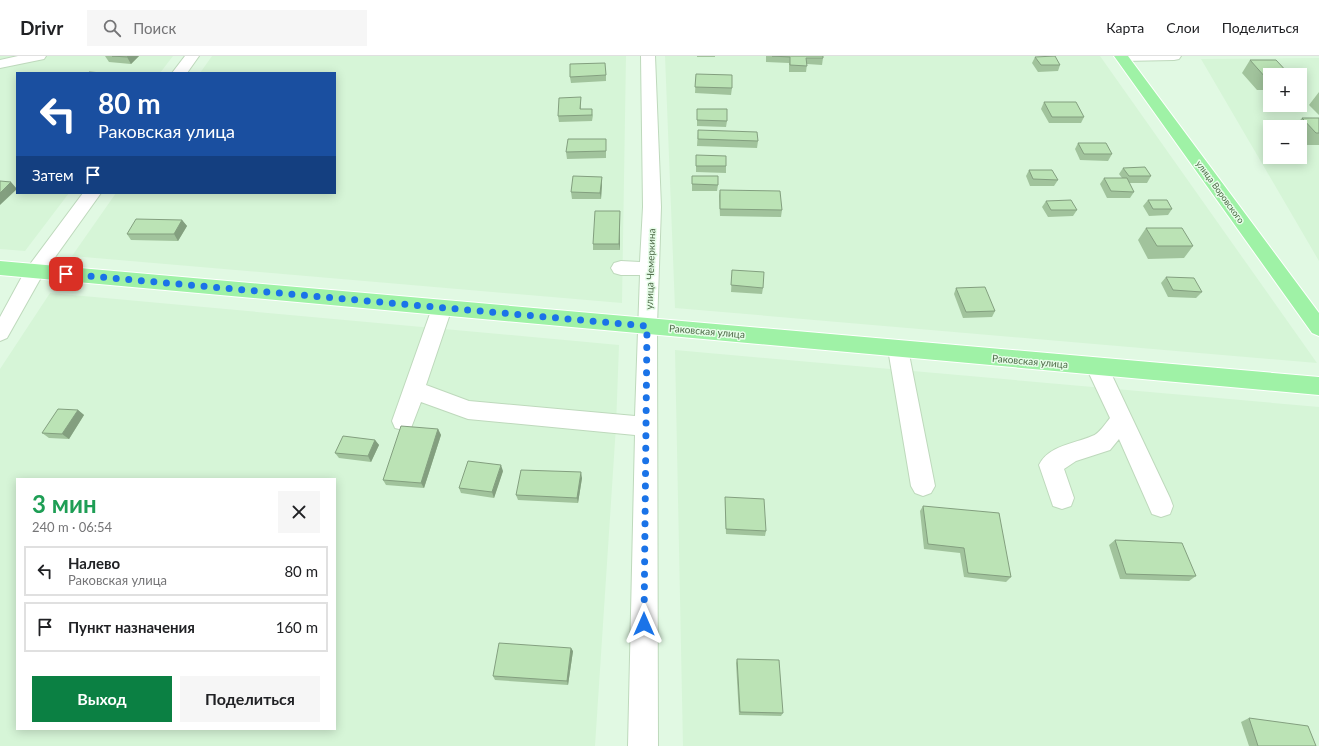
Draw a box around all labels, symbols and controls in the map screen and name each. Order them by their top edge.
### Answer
search box [87,10,367,46]
text: Drivr [20,16,63,39]
icon: search [101,17,123,39]
text: Поиск [133,19,176,37]
text: Карта [1106,19,1144,36]
text: Слои [1166,19,1200,36]
text: Поделиться [1222,19,1299,36]
map controls [1263,68,1307,164]
button: + [1263,68,1307,112]
text: 80 m [98,86,161,120]
icon: left [32,88,84,140]
text: Раковская улица [98,120,235,142]
button: − [1263,120,1307,164]
street label: улица Воровского [1194,158,1247,225]
icon: arrive [82,164,104,186]
text: Затем [32,166,74,184]
street label: улица Чемеркина [643,228,657,310]
pin [49,257,83,291]
icon: arrive [55,263,77,285]
street label: Раковская улица [669,322,745,340]
street label: Раковская улица [992,352,1068,370]
text: 3 мин [32,489,97,518]
button: close [278,491,320,533]
text: 240 m · 06:54 [32,519,112,535]
text: Налево [68,554,120,572]
icon: left [34,560,56,582]
text: 80 m [284,562,318,580]
text: Раковская улица [68,572,167,588]
position arrow [623,603,665,645]
icon: arrive [34,616,56,638]
text: Пункт назначения [68,618,195,636]
text: 160 m [276,618,318,636]
button: Выход [32,676,172,722]
button: Поделиться [180,676,320,722]

